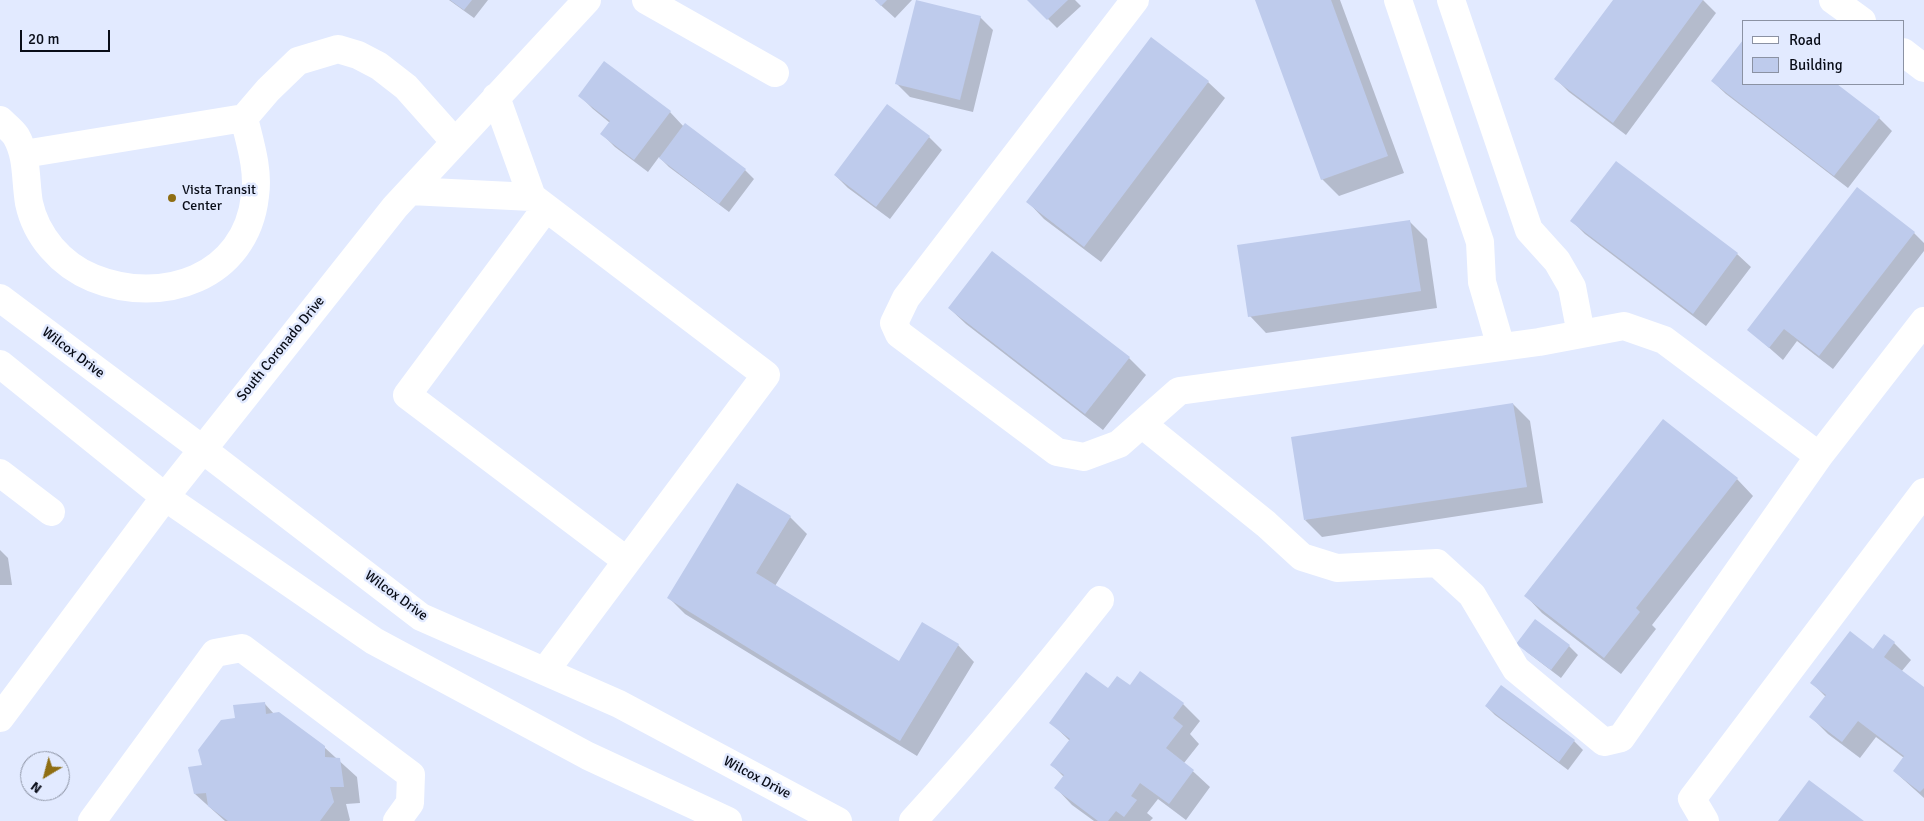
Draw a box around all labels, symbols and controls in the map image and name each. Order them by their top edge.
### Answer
scale bar [22,20,112,52]
legend [1742,20,1904,85]
text: 20 m [28,30,59,48]
text: Road [1789,31,1821,49]
text: Building [1789,56,1843,74]
place label: Vista Transit Center [182,182,256,214]
marker: Vista Transit Center [166,192,178,204]
street label: South Coronado Drive [234,293,328,405]
street label: Wilcox Drive [38,324,108,382]
street label: Wilcox Drive [361,567,431,625]
north arrow [20,751,70,801]
street label: Wilcox Drive [720,753,794,803]
text: N [27,778,45,797]

